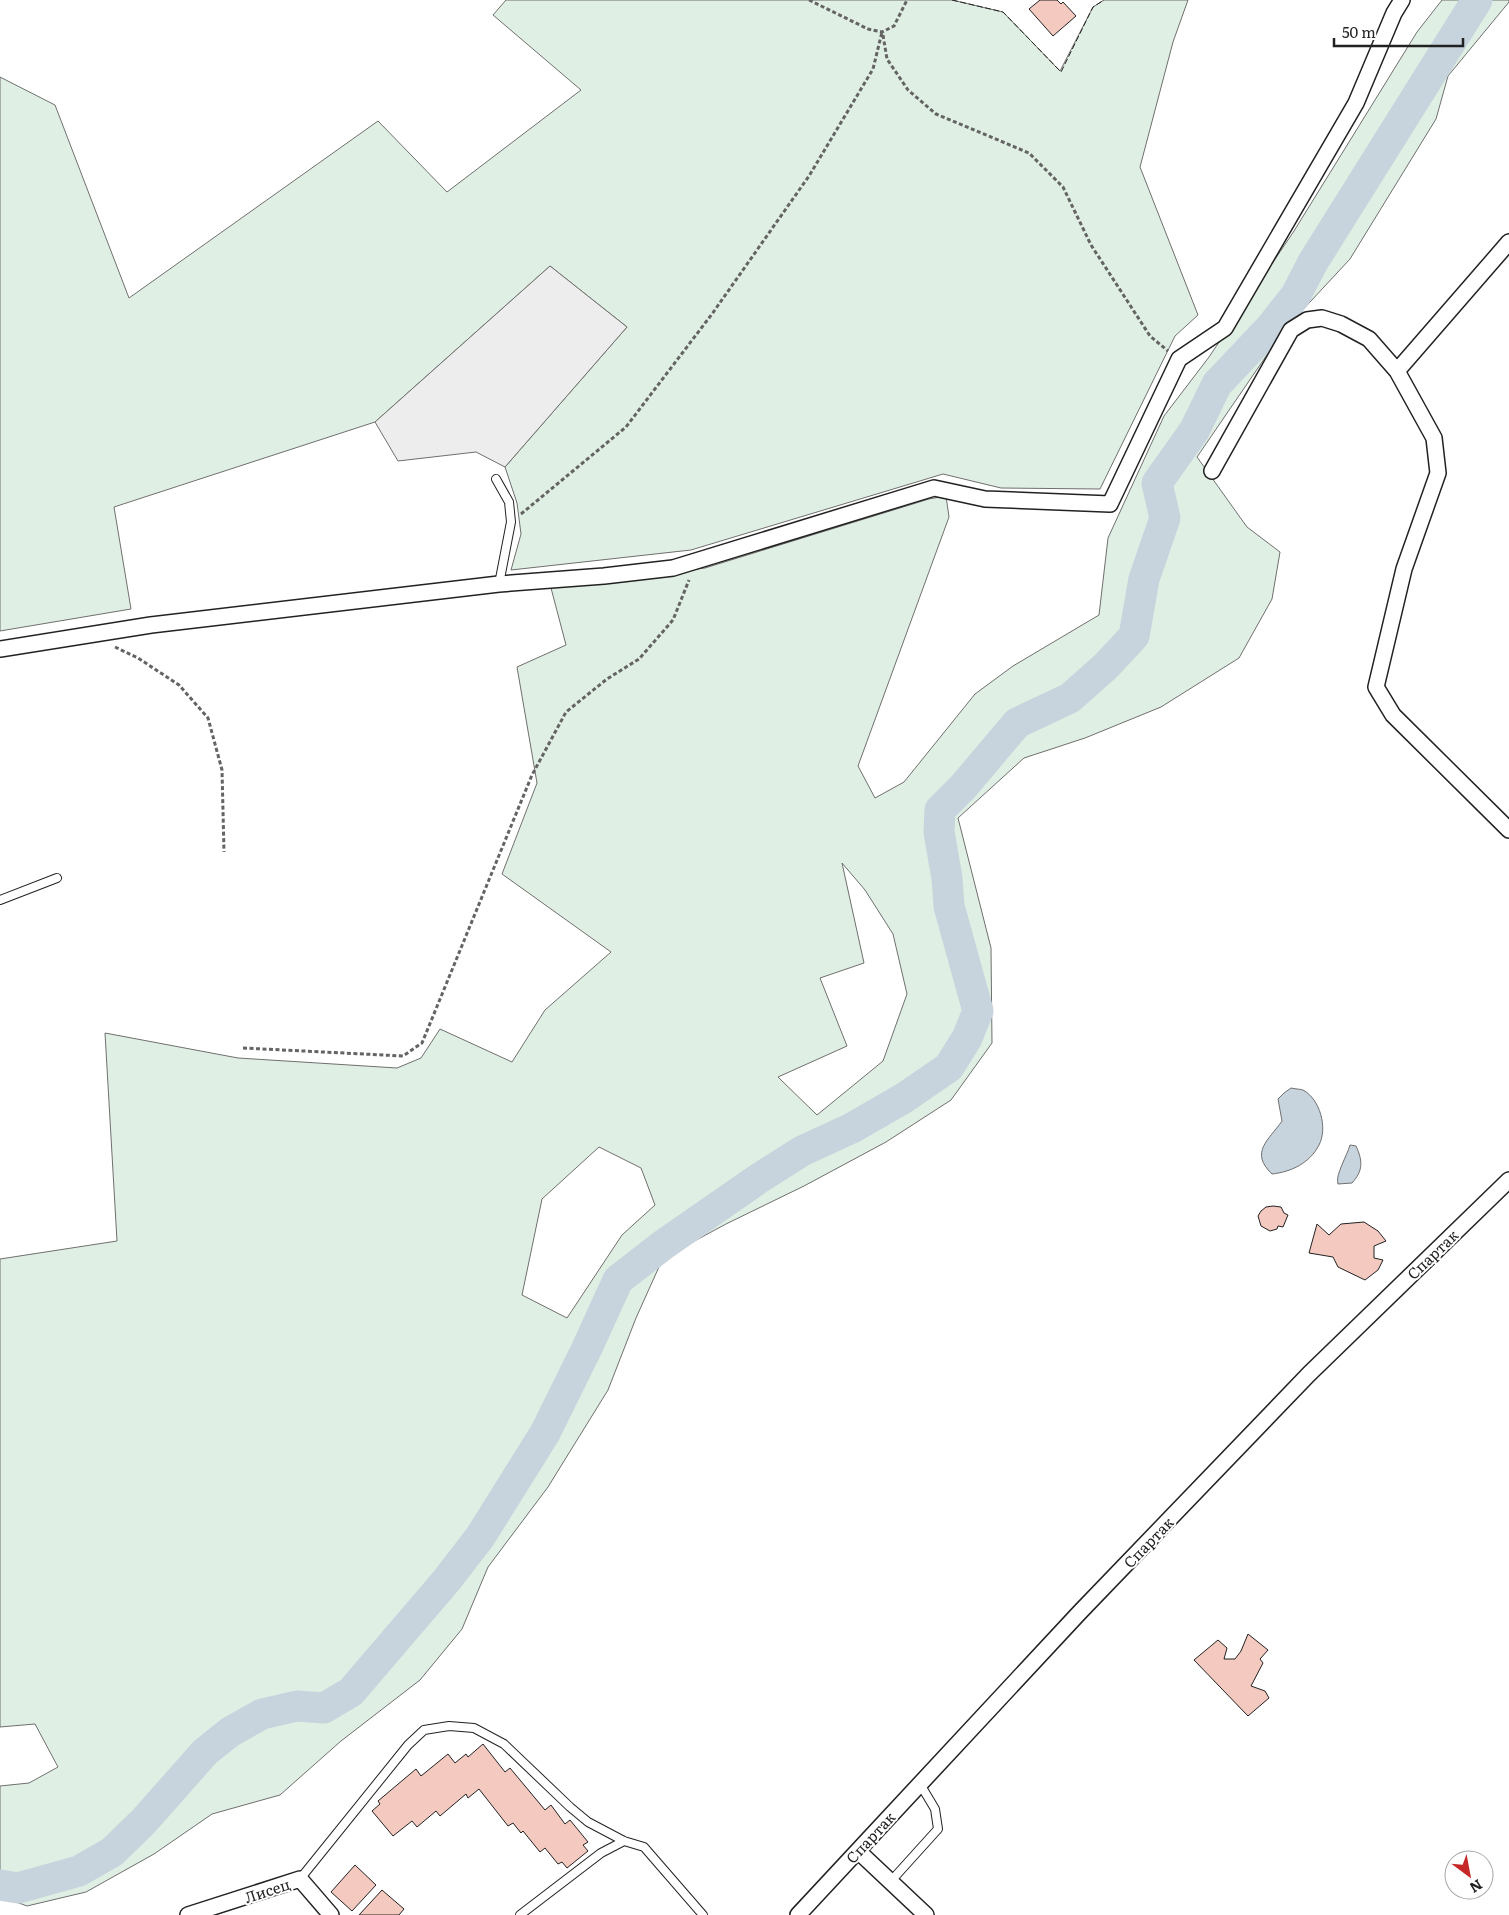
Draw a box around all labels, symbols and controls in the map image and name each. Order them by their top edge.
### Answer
scale bar [1334,15,1463,47]
text: 50 m [1342,20,1376,43]
street label: Спартак [1401,1224,1463,1284]
street label: Спартак [1118,1511,1178,1573]
street label: Спартак [840,1806,900,1868]
north arrow [1444,1850,1494,1900]
street label: Лисец [241,1872,293,1908]
text: N [1466,1875,1487,1899]

